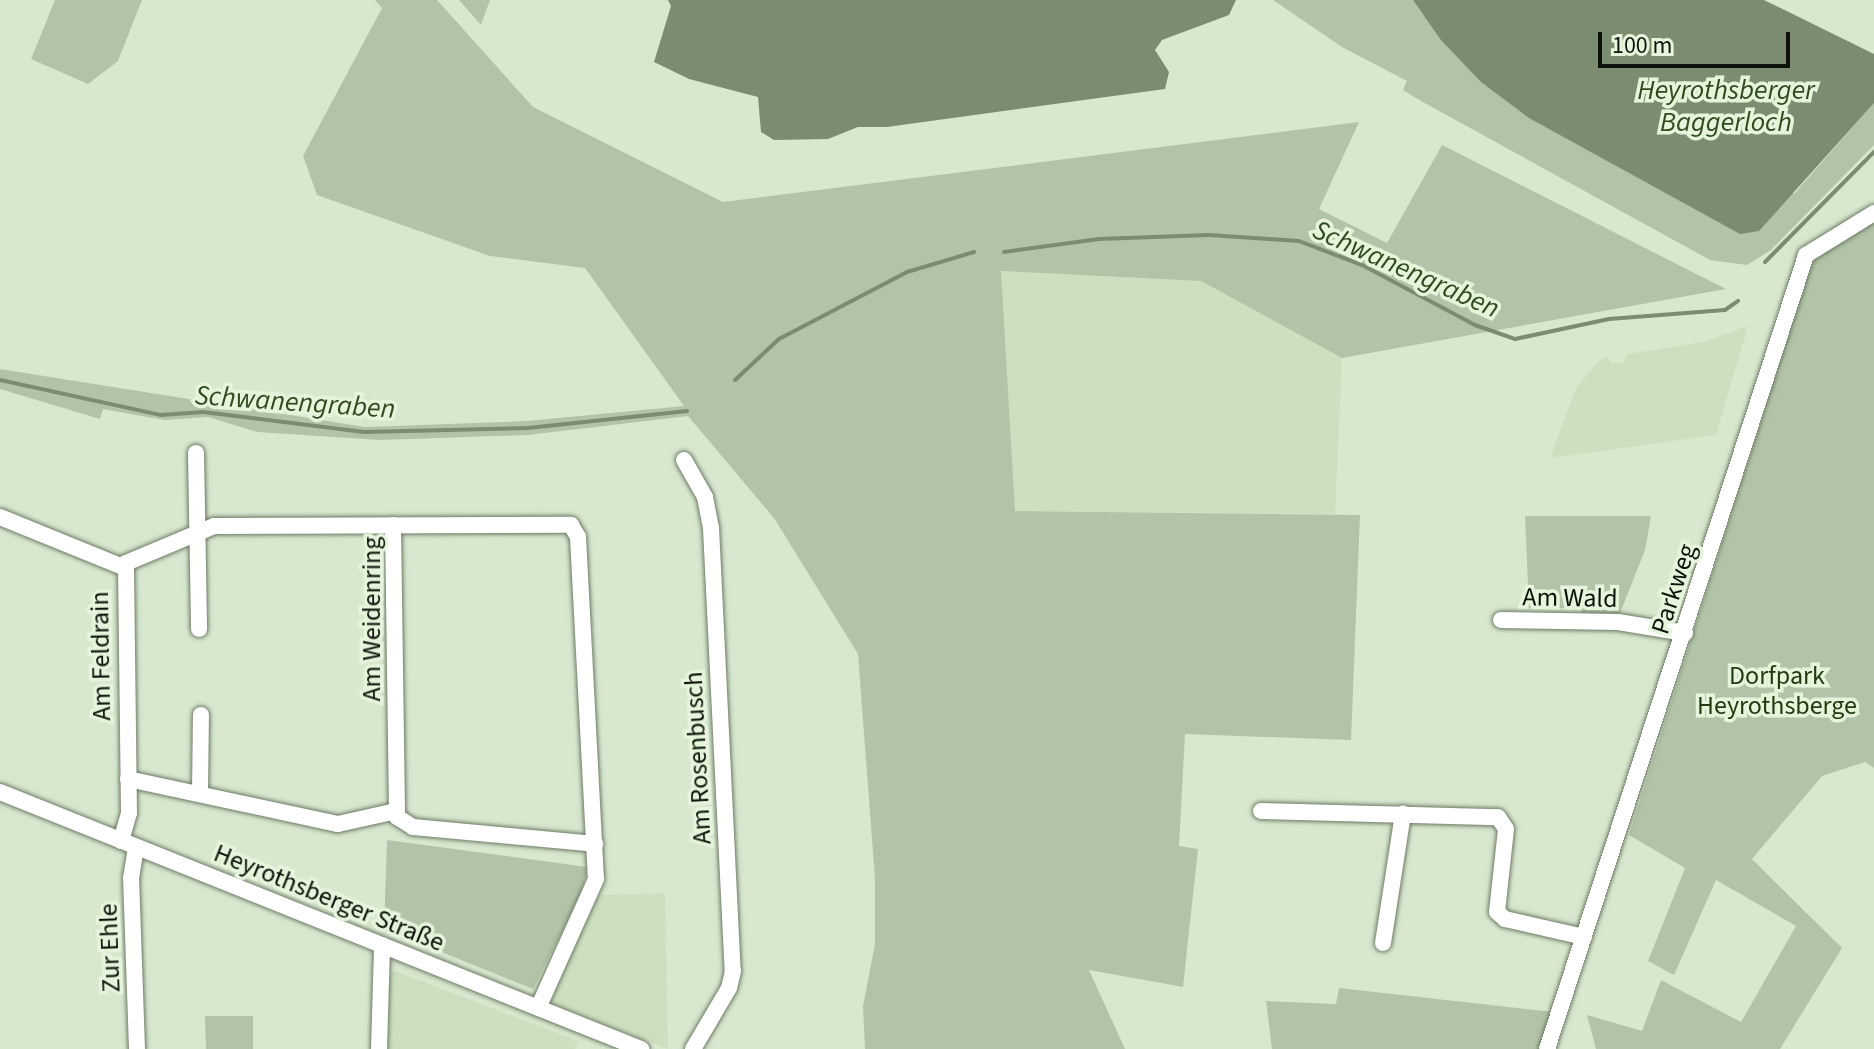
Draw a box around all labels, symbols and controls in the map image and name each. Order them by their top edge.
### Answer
scale bar [1602,16,1794,66]
text: 100 m [1612,28,1672,63]
water label: Heyrothsberger Baggerloch [1637,73,1815,139]
water label: Schwanengraben [1307,213,1505,325]
water label: Schwanengraben [194,378,396,426]
street label: Am Weidenring [356,537,388,701]
street label: Parkweg [1645,540,1703,638]
street label: Am Wald [1522,582,1618,614]
street label: Am Feldrain [84,591,118,721]
park label: Dorfpark Heyrothsberge [1697,660,1857,722]
street label: Am Rosenbusch [678,671,718,845]
street label: Heyrothsberger Straße [209,838,449,958]
street label: Zur Ehle [93,903,127,993]

